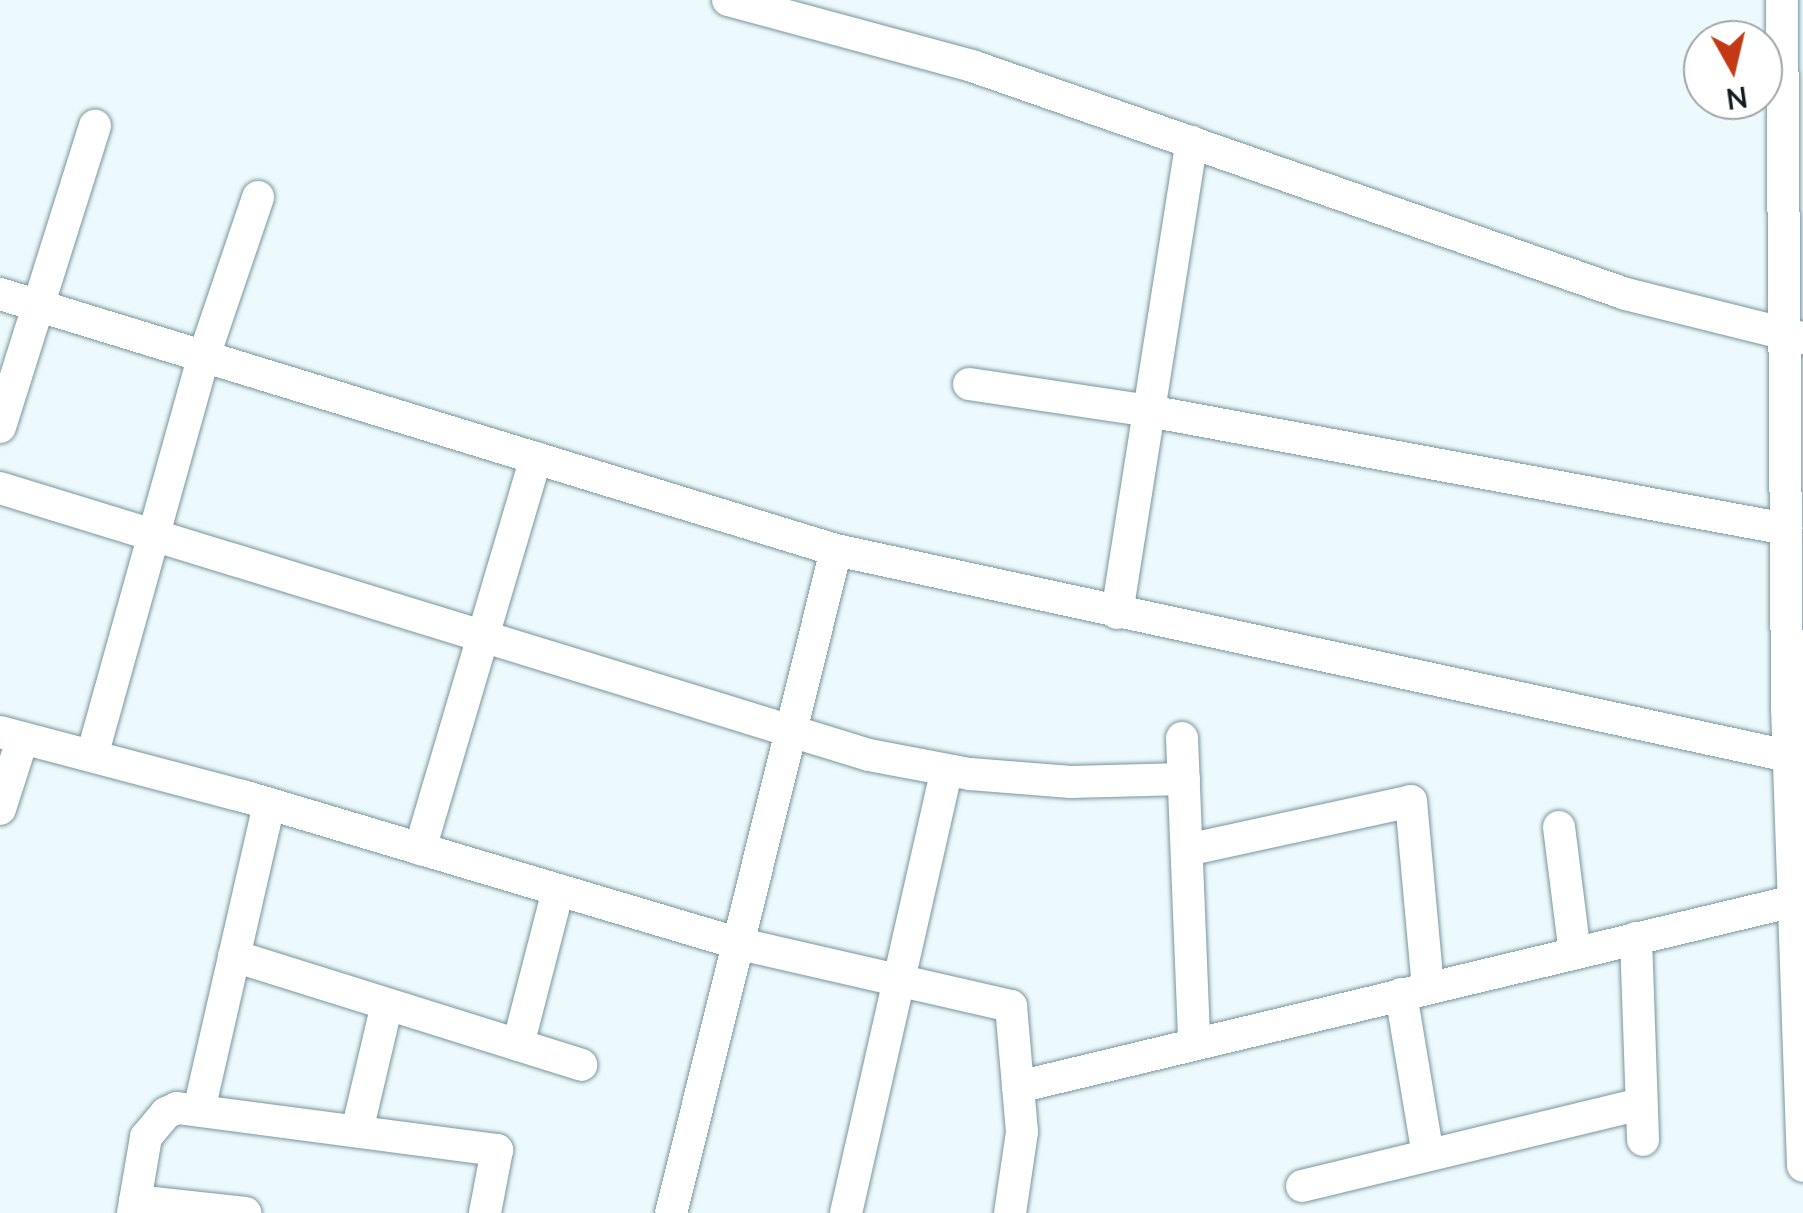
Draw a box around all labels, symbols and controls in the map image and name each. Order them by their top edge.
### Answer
north arrow [1683,20,1783,120]
text: N [1724,79,1750,117]

